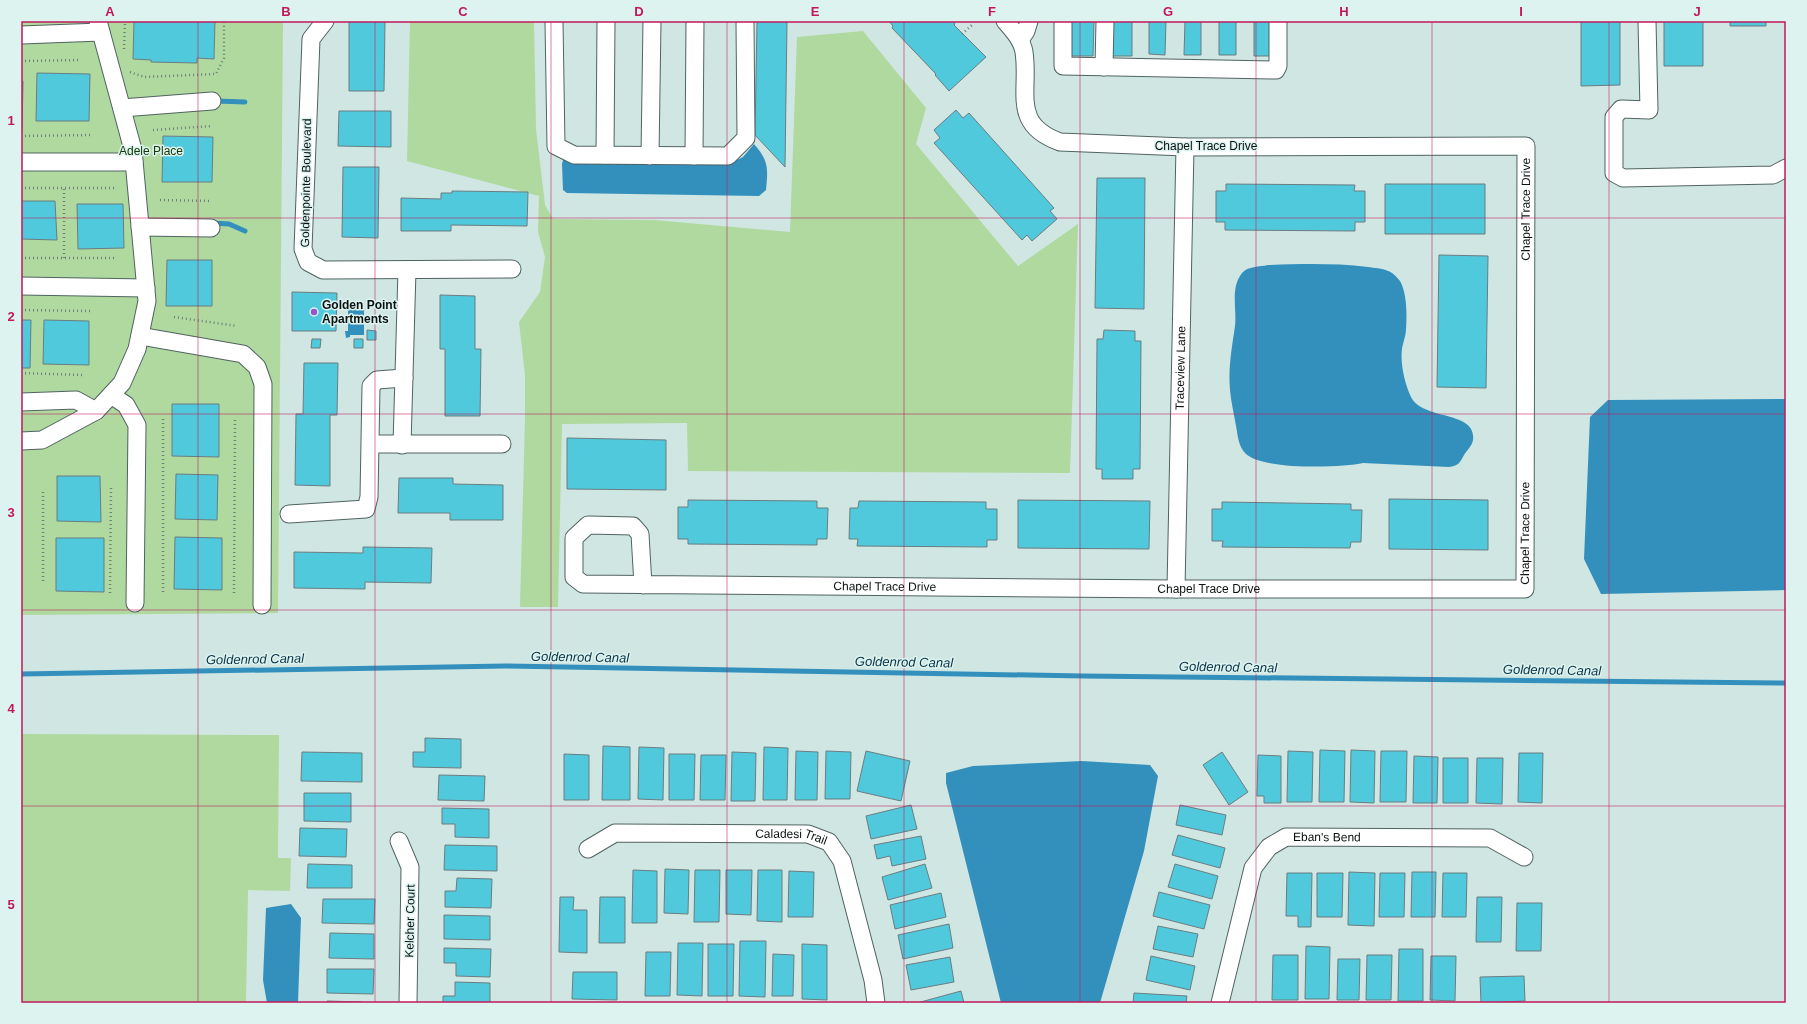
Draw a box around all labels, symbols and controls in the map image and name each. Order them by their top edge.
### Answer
text: A [105,4,115,19]
text: B [281,4,291,19]
text: C [458,4,468,19]
text: D [634,4,644,19]
text: E [811,4,820,19]
text: F [988,4,996,19]
text: G [1163,4,1173,19]
text: H [1339,4,1349,19]
text: I [1519,4,1523,19]
text: J [1693,4,1701,19]
text: 1 [7,113,15,128]
street label: Goldenpointe Boulevard [298,119,314,247]
street label: Chapel Trace Drive [1155,139,1258,153]
park label: Adele Place [119,144,183,158]
street label: Chapel Trace Drive [1519,158,1533,261]
place label: Golden Point Apartments [322,298,397,326]
marker: Golden Point Apartments [309,307,319,317]
text: 2 [7,309,15,324]
street label: Traceview Lane [1173,325,1188,410]
street label: Chapel Trace Drive [1518,481,1532,585]
text: 3 [7,505,15,520]
street label: Chapel Trace Drive [833,579,937,594]
street label: Chapel Trace Drive [1157,582,1260,596]
water label: Goldenrod Canal [531,649,630,665]
water label: Goldenrod Canal [206,651,305,667]
water label: Goldenrod Canal [855,654,954,670]
water label: Goldenrod Canal [1179,659,1278,675]
water label: Goldenrod Canal [1503,662,1602,678]
text: 4 [7,701,15,716]
street label: Caladesi Trail [755,826,829,848]
street label: Eban's Bend [1293,830,1361,844]
street label: Kelcher Court [402,884,418,958]
text: 5 [7,897,15,912]

